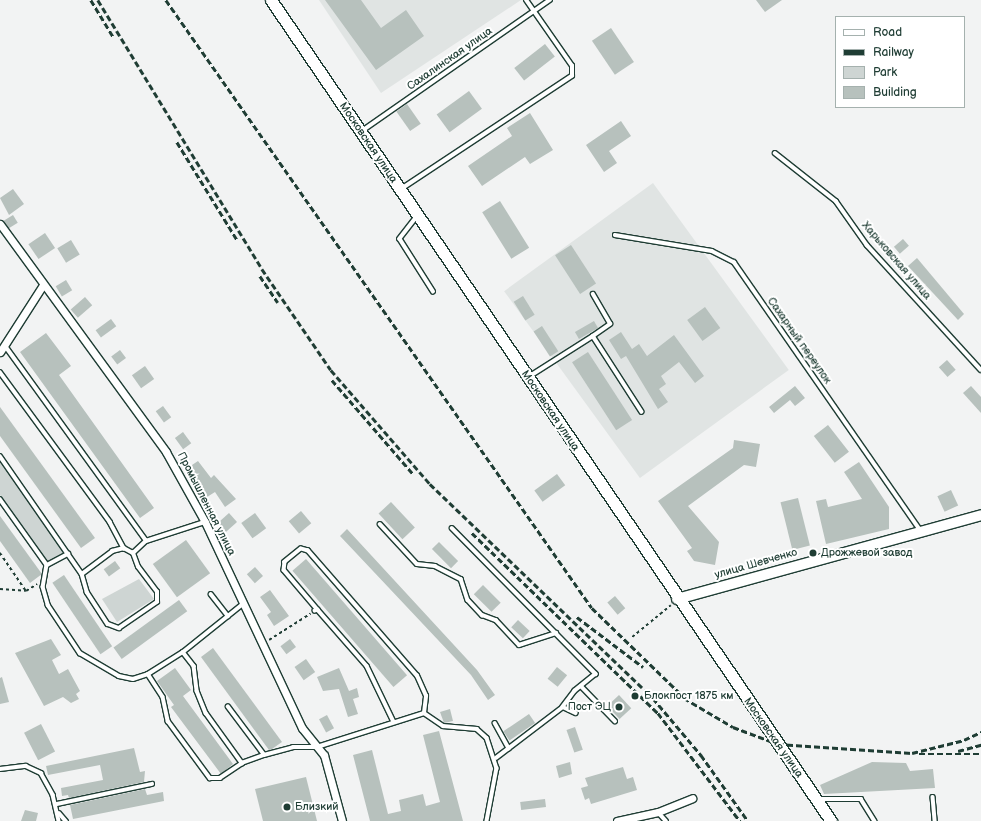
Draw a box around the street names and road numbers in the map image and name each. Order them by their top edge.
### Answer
street label: Сахалинская улица [405,25,495,93]
street label: Московская улица [336,100,400,186]
street label: Харьковская улица [859,219,933,303]
street label: Сахарный переулок [764,295,834,387]
street label: Московская улица [518,368,582,454]
street label: Промышленная улица [174,450,238,558]
street label: улица Шевченко [713,546,799,582]
street label: Московская улица [740,695,806,781]

